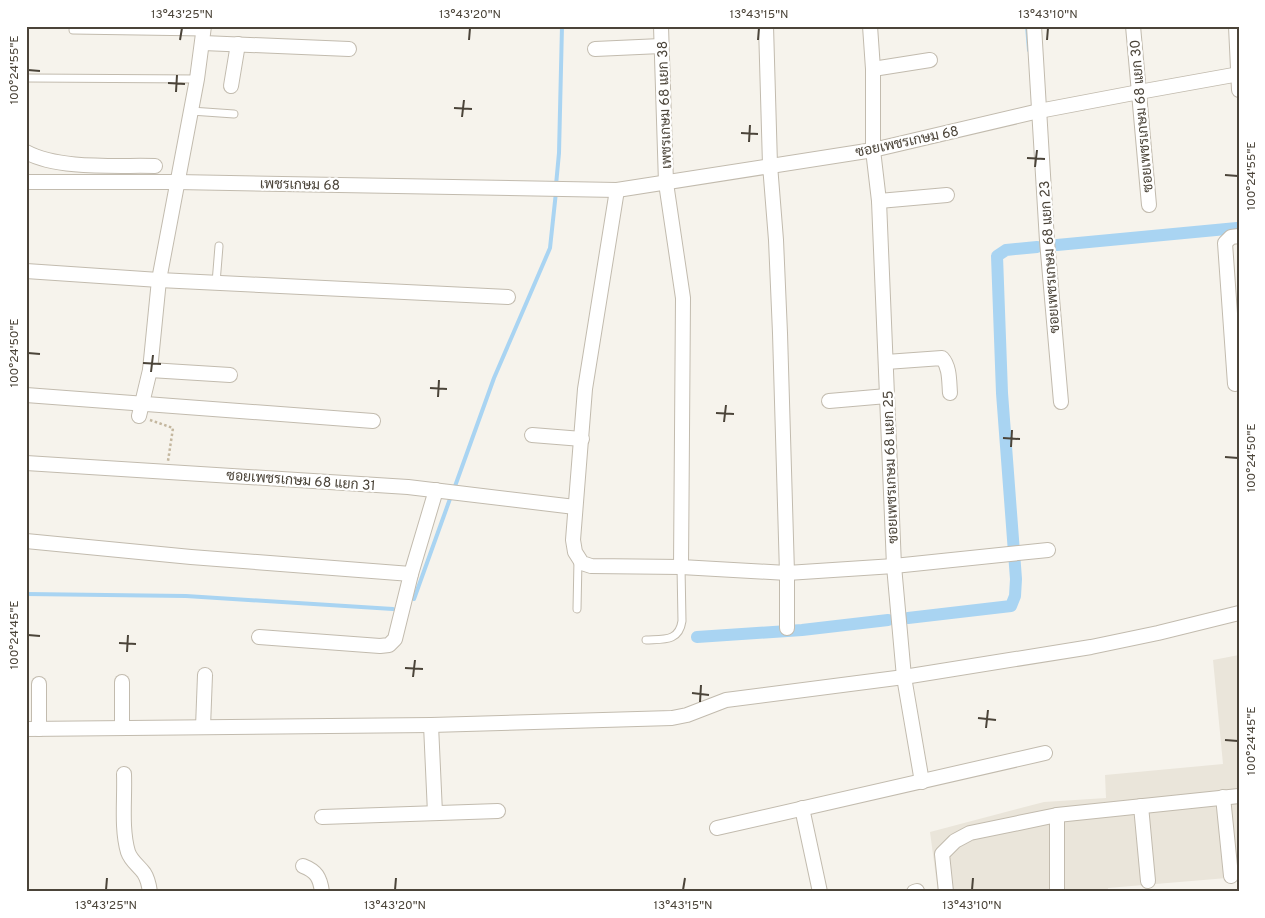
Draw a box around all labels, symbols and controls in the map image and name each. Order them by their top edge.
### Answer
text: 13°43'25"N [151,7,213,23]
text: 13°43'20"N [439,7,501,23]
text: 13°43'15"N [729,7,789,23]
text: 13°43'10"N [1018,7,1078,23]
text: 100°24'55"E [7,36,23,104]
street label: ซอยเพชรเกษม 68 แยก 30 [1127,39,1158,193]
street label: เพชรเกษม 68 แยก 38 [655,41,676,169]
street label: ซอยเพชรเกษม 68 [854,123,961,162]
text: 100°24'55"E [1244,142,1260,210]
street label: เพชรเกษม 68 [260,176,340,195]
street label: ซอยเพชรเกษม 68 แยก 23 [1037,180,1064,334]
text: 100°24'50"E [7,318,23,388]
street label: ซอยเพชรเกษม 68 แยก 25 [880,390,903,544]
text: 100°24'50"E [1244,423,1260,493]
street label: ซอยเพชรเกษม 68 แยก 31 [226,468,376,495]
text: 100°24'45"E [7,601,23,669]
text: 100°24'45"E [1244,707,1260,775]
text: 13°43'25"N [75,898,137,914]
text: 13°43'20"N [364,898,426,914]
text: 13°43'15"N [653,898,713,914]
text: 13°43'10"N [942,898,1002,914]

